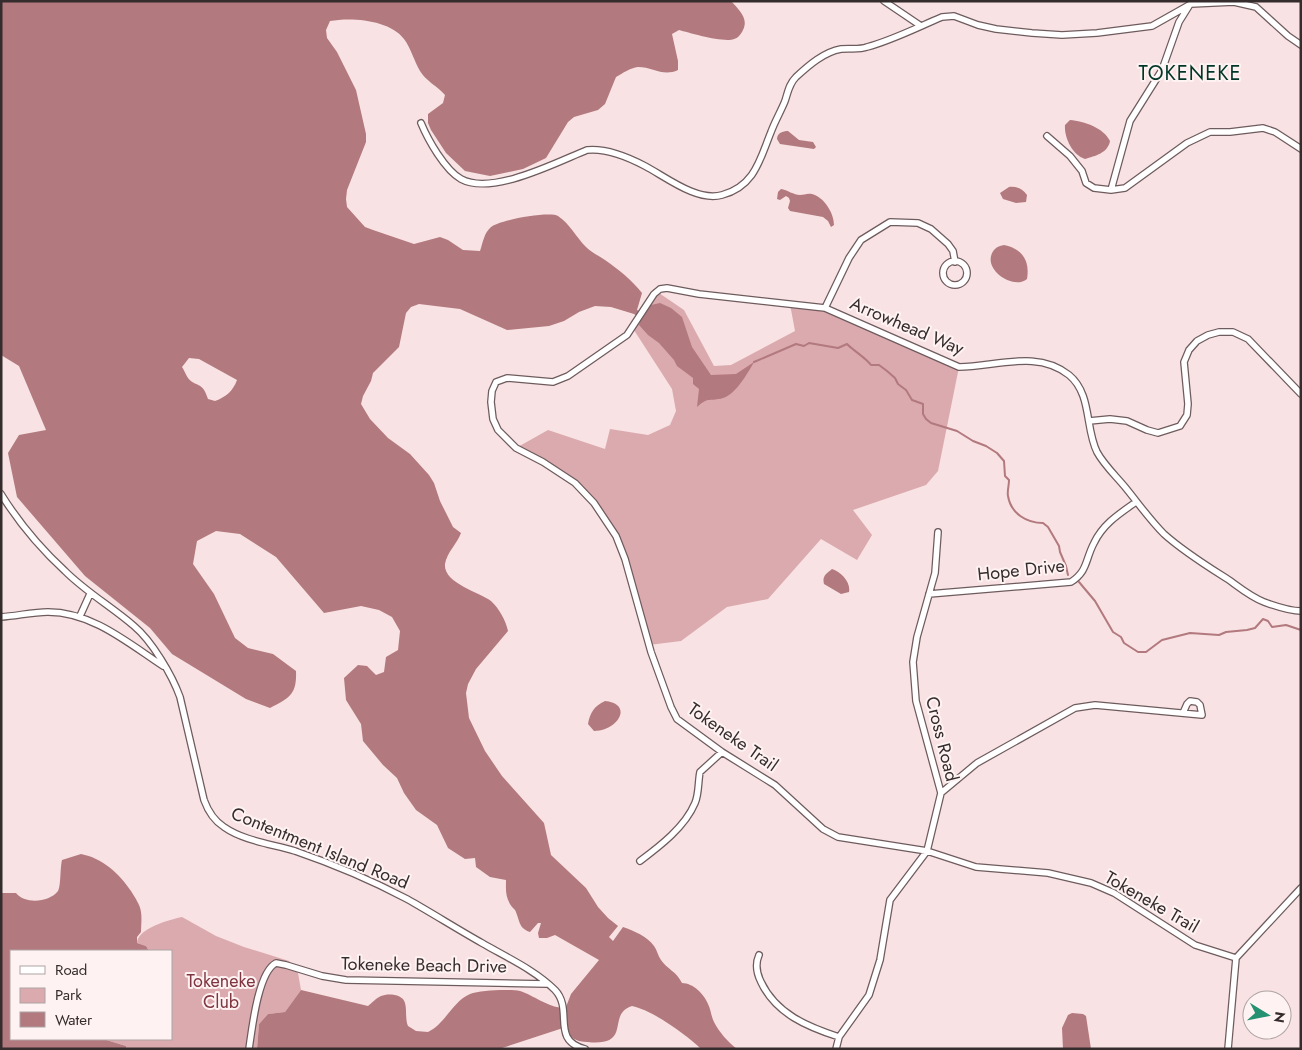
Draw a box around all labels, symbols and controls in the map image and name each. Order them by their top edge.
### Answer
district label: TOKENEKE [1138,59,1242,88]
street label: Arrowhead Way [846,290,968,362]
street label: Hope Drive [976,552,1066,588]
street label: Cross Road [919,694,965,784]
street label: Tokeneke Trail [683,696,783,778]
street label: Contentment Island Road [227,800,413,896]
street label: Tokeneke Trail [1100,865,1204,939]
legend [10,950,172,1040]
street label: Tokeneke Beach Drive [341,951,507,979]
text: Road [55,959,87,981]
park label: Tokeneke Club [187,968,255,1015]
text: Park [55,984,82,1006]
north arrow [1242,990,1292,1040]
text: Water [55,1009,93,1031]
text: N [1269,1010,1291,1024]

